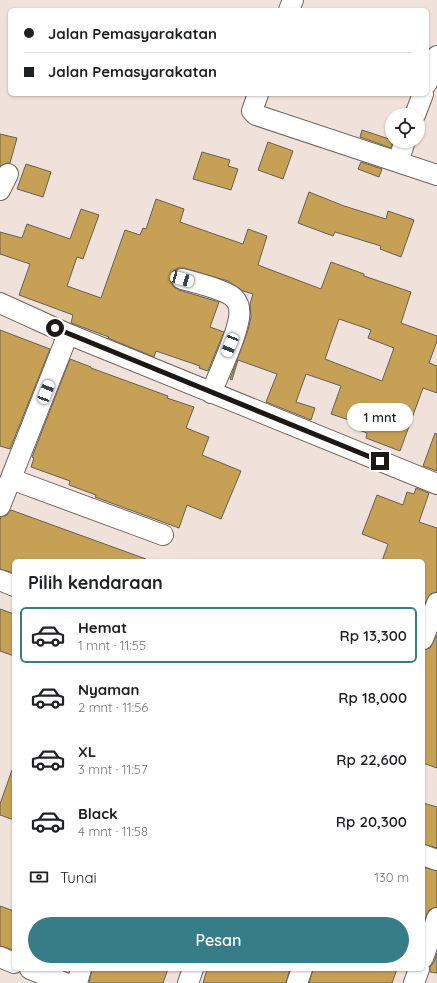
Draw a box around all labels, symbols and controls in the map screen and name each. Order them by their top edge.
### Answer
text: Jalan Pemasyarakatan [48,24,217,43]
text: Jalan Pemasyarakatan [48,62,217,81]
map controls [385,108,425,148]
button: locate [385,108,425,148]
car [169,270,195,288]
route start [46,319,64,337]
car [220,332,240,358]
car [36,379,56,405]
callout: 1 mnt [347,403,413,431]
text: 1 mnt [363,409,397,425]
route end [371,452,389,470]
text: Pilih kendaraan [28,571,163,594]
icon: car [30,617,66,653]
text: Hemat [78,618,127,637]
text: Rp 13,300 [340,626,407,645]
text: 1 mnt · 11:55 [78,637,146,653]
icon: car [30,679,66,715]
text: Nyaman [78,680,139,699]
text: Rp 18,000 [338,688,407,707]
text: 2 mnt · 11:56 [78,699,148,715]
icon: car [30,741,66,777]
text: XL [78,742,96,761]
text: Rp 22,600 [336,750,407,769]
text: 3 mnt · 11:57 [78,761,148,777]
icon: car [30,803,66,839]
text: Black [78,804,118,823]
text: Rp 20,300 [336,812,407,831]
text: 4 mnt · 11:58 [78,823,148,839]
icon: cash [28,866,50,888]
text: Tunai [60,868,97,887]
text: 130 m [374,869,409,885]
button: Pesan [28,917,409,963]

